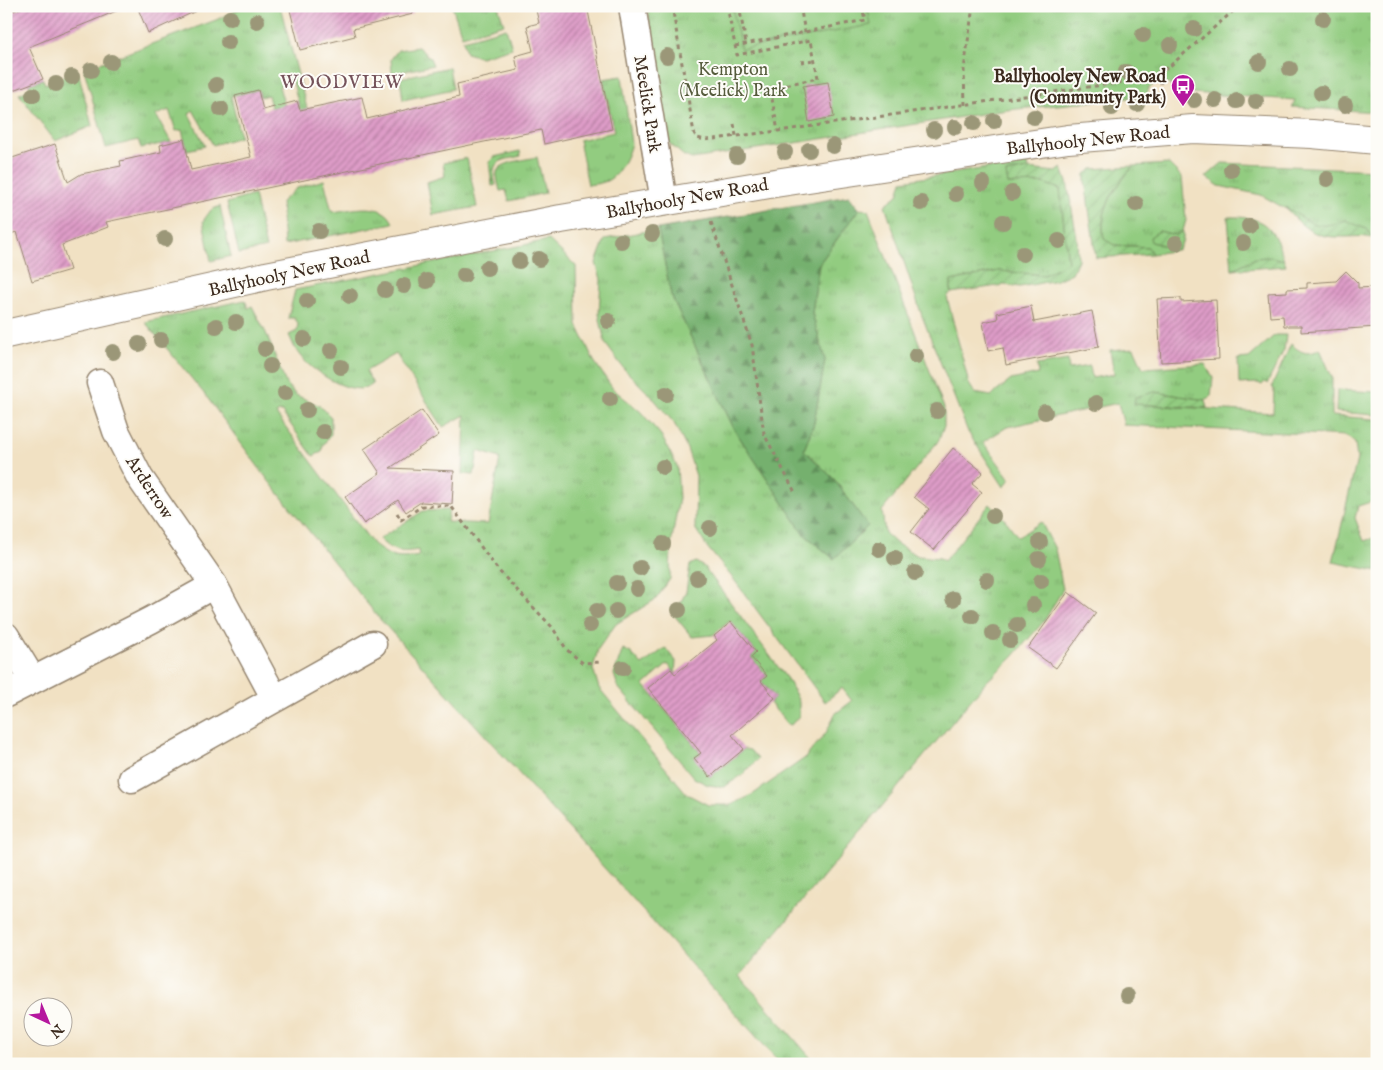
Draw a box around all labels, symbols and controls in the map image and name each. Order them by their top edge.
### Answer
street label: Meelick Park [627,54,666,155]
park label: Kempton (Meelick) Park [679,59,787,103]
place label: Ballyhooley New Road (Community Park) [993,66,1166,110]
district label: WOODVIEW [280,71,404,95]
bus stop icon: Ballyhooley New Road (Community Park) [1170,73,1196,107]
street label: Ballyhooly New Road [1005,121,1171,162]
street label: Ballyhooly New Road [604,174,770,225]
street label: Ballyhooly New Road [207,246,372,303]
street label: Arderrow [119,451,178,525]
north arrow [22,998,72,1048]
text: N [46,1019,68,1041]

